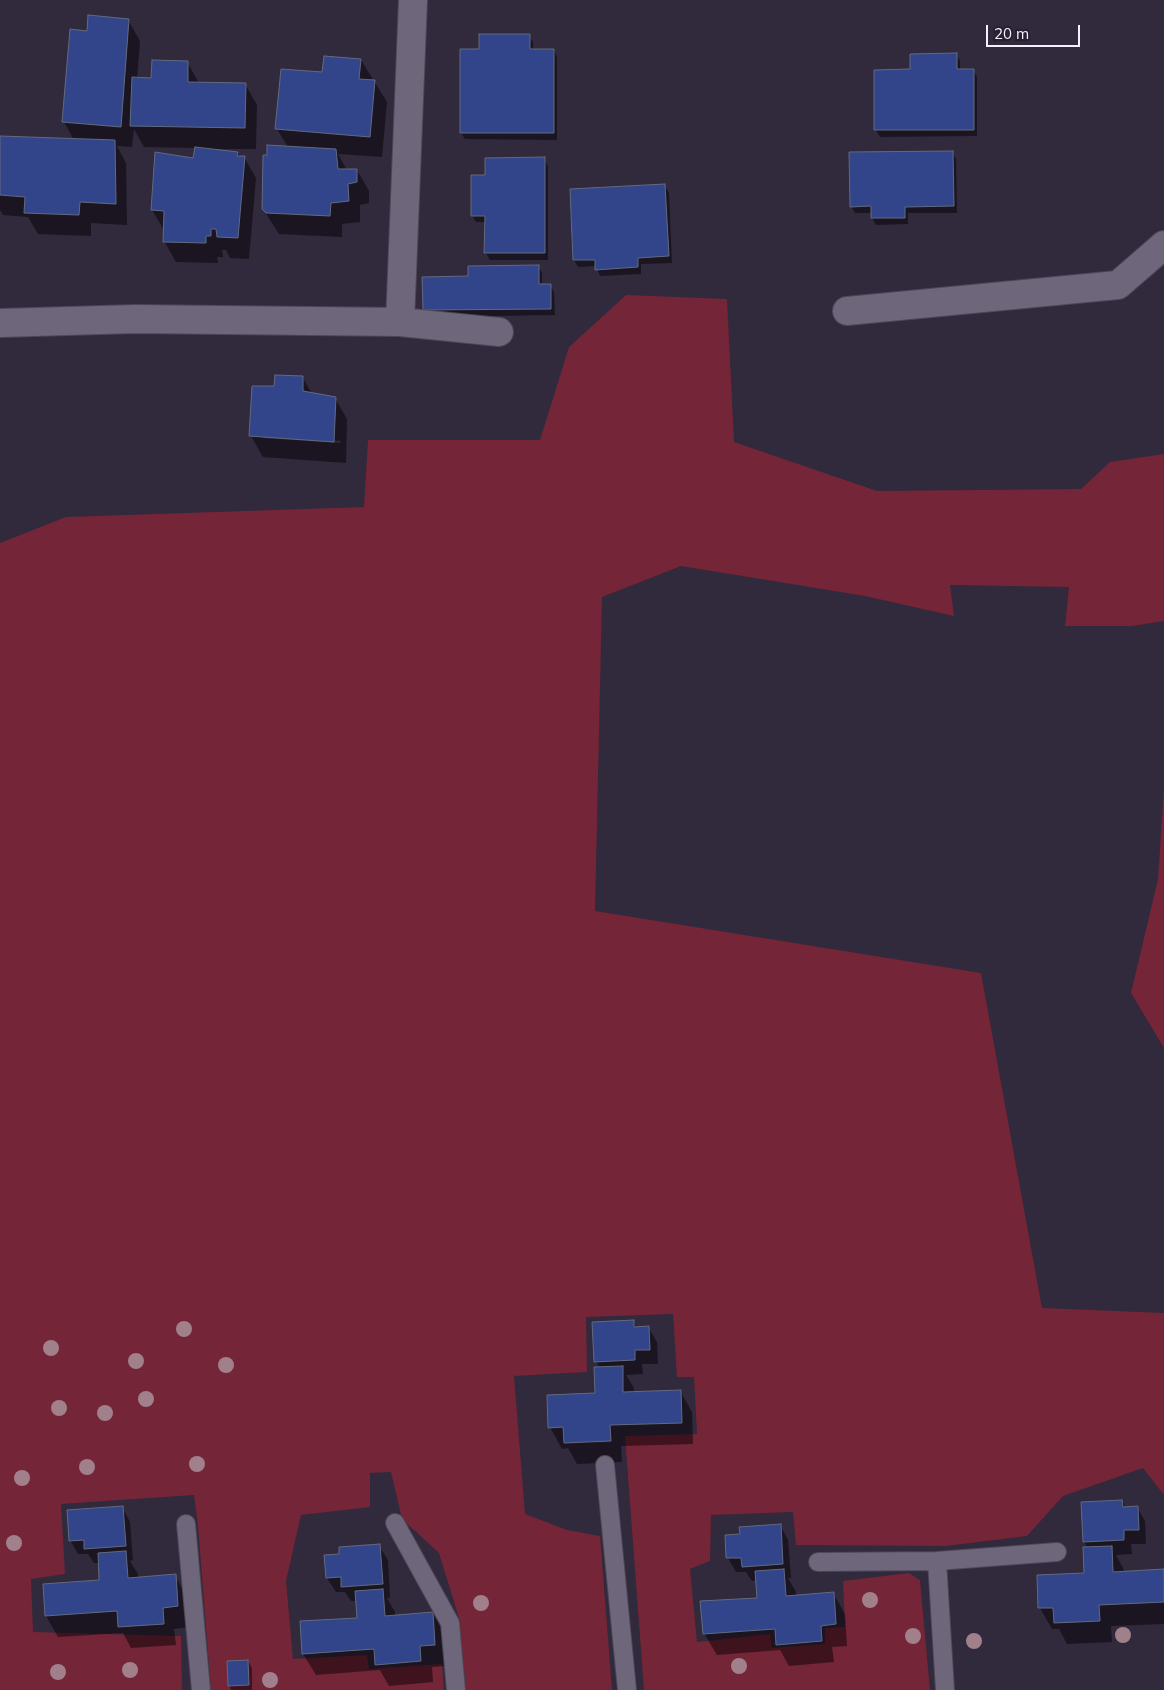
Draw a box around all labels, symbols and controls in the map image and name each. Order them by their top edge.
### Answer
scale bar [989,15,1083,47]
text: 20 m [994,24,1029,43]

